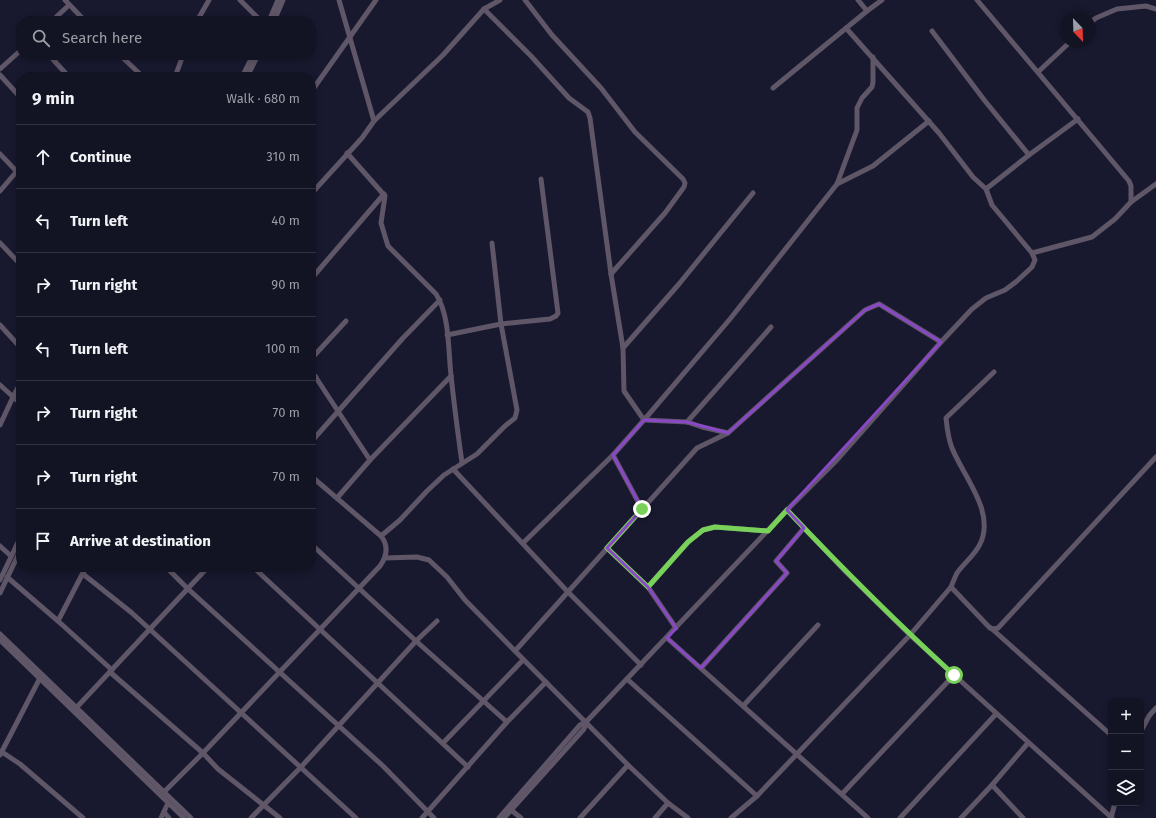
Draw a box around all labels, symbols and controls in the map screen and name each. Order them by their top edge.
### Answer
north arrow [1060,12,1096,48]
search box [16,16,316,60]
icon: search [30,27,52,49]
text: Search here [62,29,142,47]
text: 9 min [32,88,75,109]
text: Walk · 680 m [226,91,300,106]
icon: ahead [32,146,54,168]
text: Continue [70,148,131,166]
text: 310 m [266,149,300,164]
icon: left [32,210,54,232]
text: Turn left [70,212,128,230]
text: 40 m [271,213,300,228]
icon: right [32,274,54,296]
text: Turn right [70,276,137,294]
text: 90 m [271,277,300,292]
icon: left [32,338,54,360]
text: Turn left [70,340,128,358]
text: 100 m [265,341,300,356]
icon: right [32,402,54,424]
text: Turn right [70,404,137,422]
text: 70 m [273,405,300,420]
icon: right [32,466,54,488]
text: Turn right [70,468,137,486]
text: 70 m [273,469,300,484]
route end [633,500,651,518]
icon: arrive [32,530,54,552]
text: Arrive at destination [70,532,211,550]
route start [945,666,963,684]
map controls [1108,698,1144,806]
button: + [1108,698,1144,734]
button: − [1108,734,1144,770]
button: layers [1108,770,1144,806]

